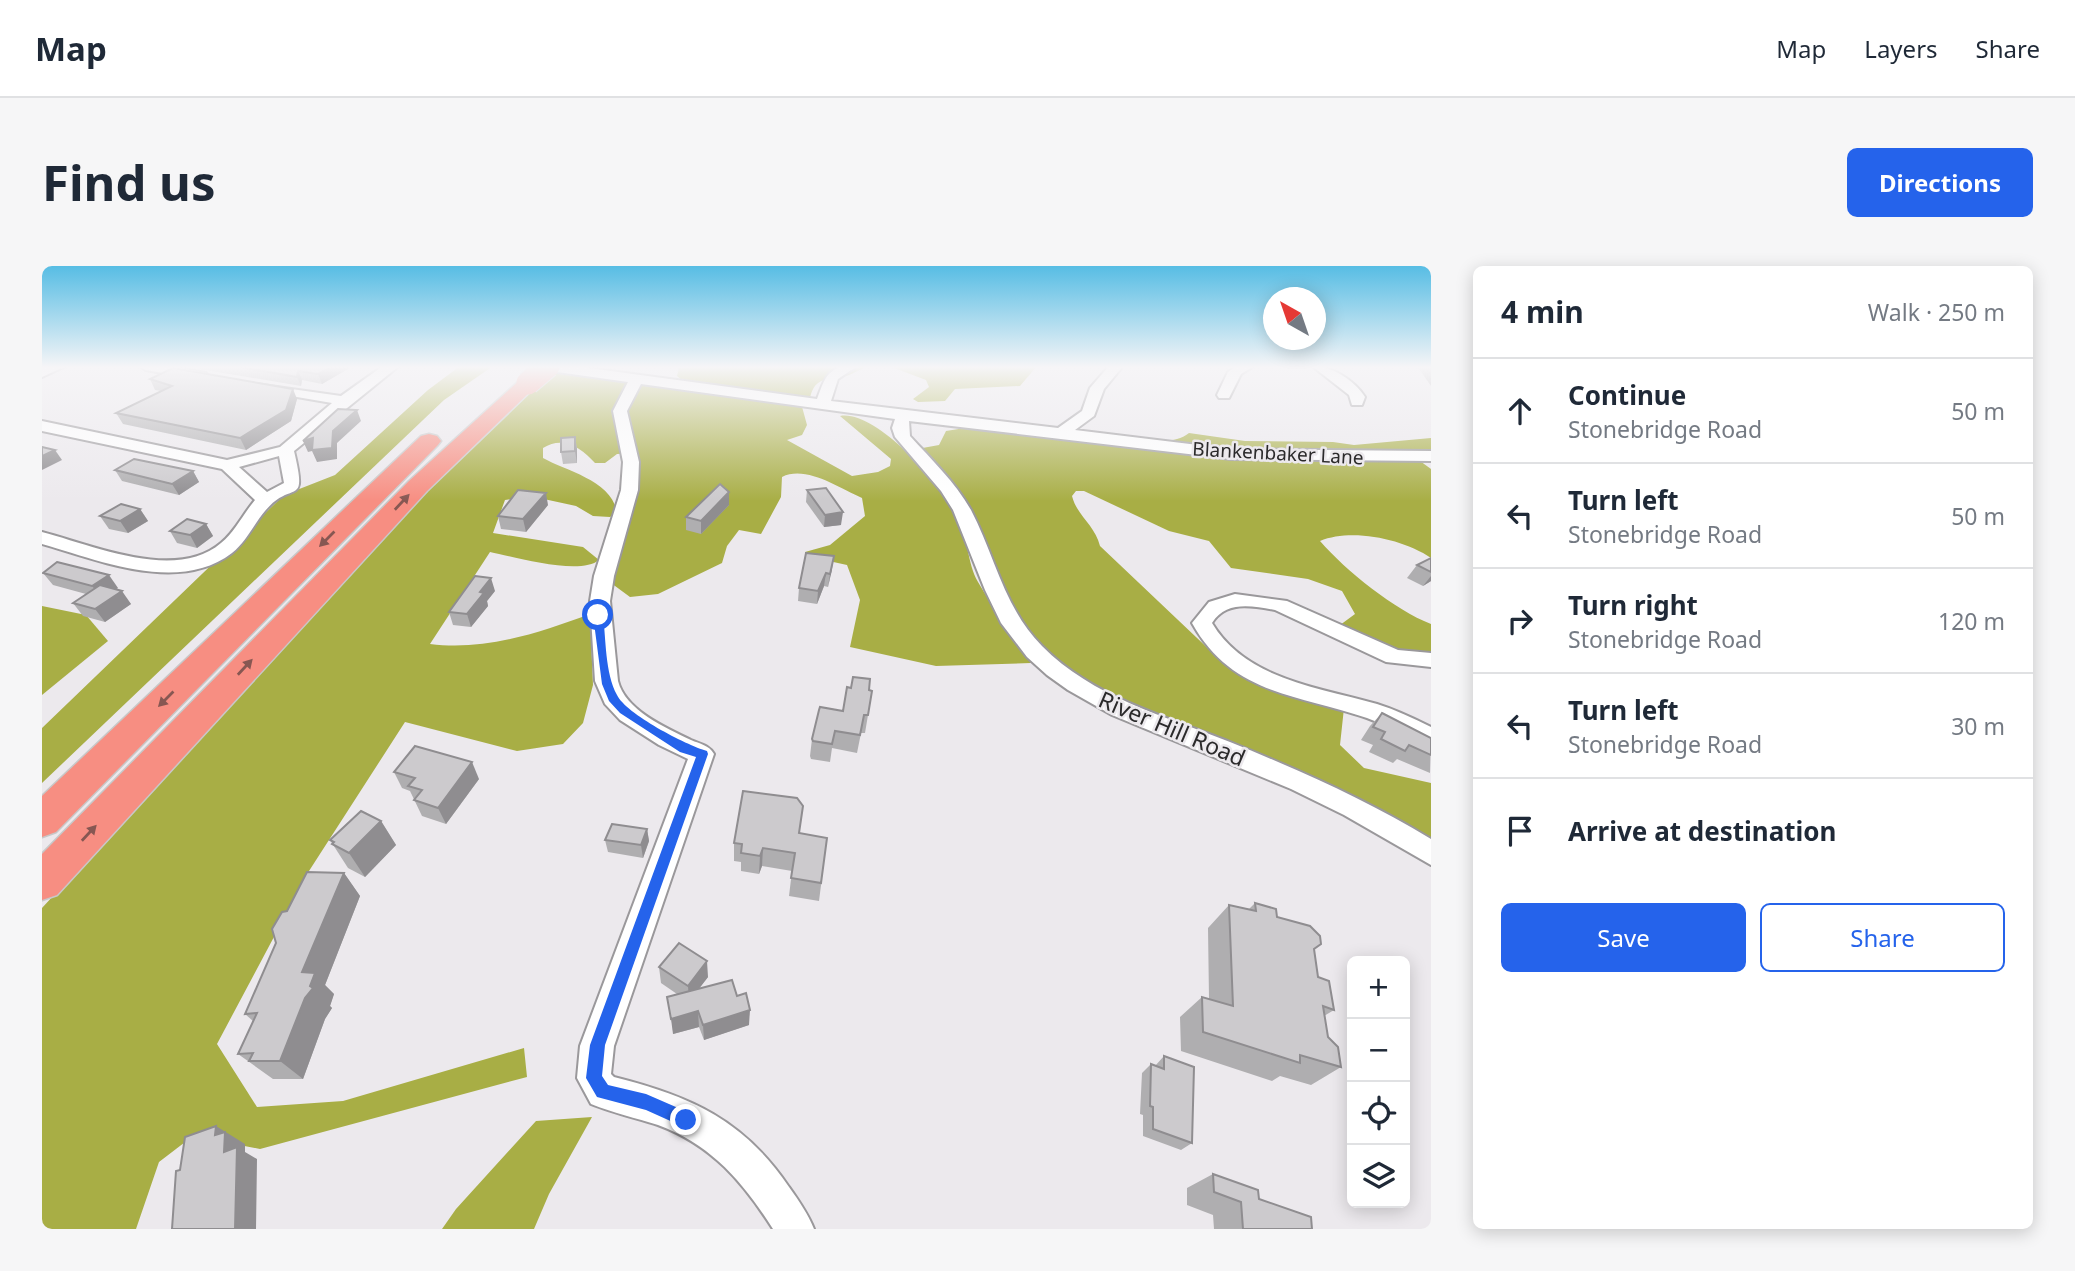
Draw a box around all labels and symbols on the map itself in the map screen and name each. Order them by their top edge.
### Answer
north arrow [1263,287,1326,350]
street label: Blankenbaker Lane [1192,436,1364,470]
one-way arrow [394,494,410,511]
one-way arrow [319,530,336,547]
route start [582,599,613,630]
one-way arrow [237,659,254,676]
street label: River Hill Road [1094,683,1251,773]
one-way arrow [157,690,174,707]
one-way arrow [81,824,97,841]
route end [670,1104,701,1135]

